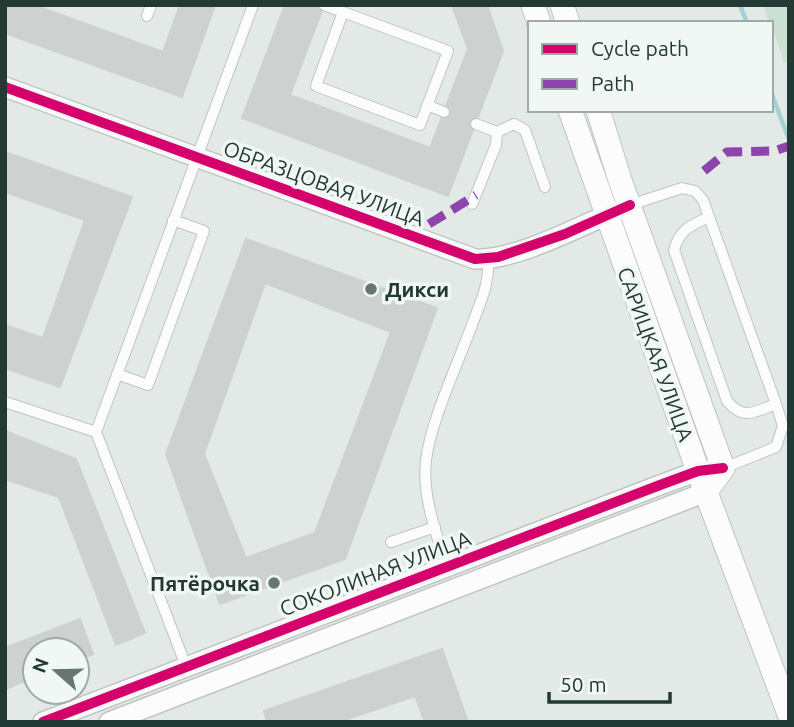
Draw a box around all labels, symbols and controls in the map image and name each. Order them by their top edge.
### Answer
legend [528,21,773,112]
text: Cycle path [591,36,689,60]
text: Path [591,71,634,95]
street label: ОБРАЗЦОВАЯ УЛИЦА [220,135,428,231]
street label: САРИЦКАЯ УЛИЦА [613,264,699,445]
place label: Дикси [385,277,449,301]
marker: Дикси [363,281,379,297]
street label: СОКОЛИНАЯ УЛИЦА [276,525,474,620]
place label: Пятёрочка [150,571,260,595]
marker: Пятёрочка [266,575,282,591]
north arrow [21,636,91,706]
text: N [27,655,53,676]
scale bar [549,660,670,704]
text: 50 m [560,672,607,696]

